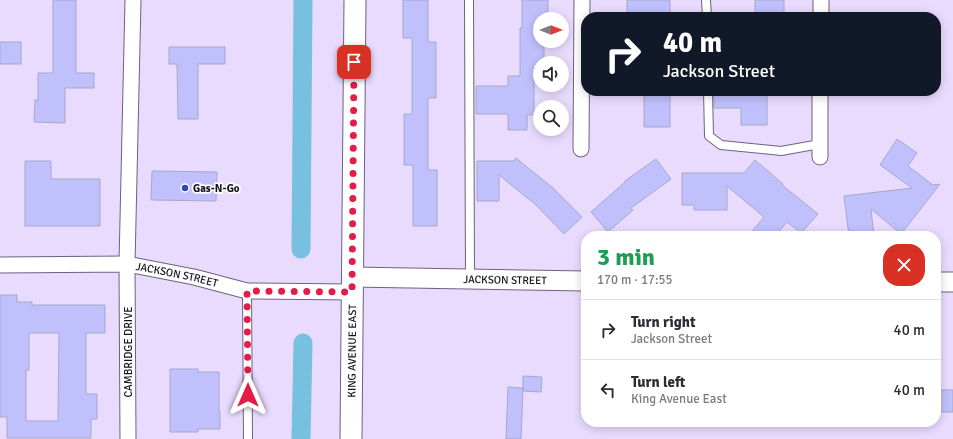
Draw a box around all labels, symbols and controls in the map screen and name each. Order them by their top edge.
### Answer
north arrow [533,12,569,48]
map controls [533,12,569,136]
text: 40 m [663,26,722,60]
icon: right [597,28,649,80]
pin [337,45,371,79]
icon: arrive [343,51,365,73]
button: sound [533,56,569,92]
text: Jackson Street [663,60,775,82]
button: search [533,100,569,136]
place label: Gas-N-Go [193,182,240,195]
marker: Gas-N-Go [180,183,190,193]
text: 3 min [597,242,655,272]
button: close [883,244,925,286]
street label: JACKSON STREET [135,259,220,290]
street label: JACKSON STREET [463,272,547,287]
text: 170 m · 17:55 [597,272,673,288]
street label: KING AVENUE EAST [345,304,359,398]
street label: CAMBRIDGE DRIVE [122,306,135,398]
text: Turn right [631,313,696,331]
icon: right [597,319,619,341]
text: 40 m [894,321,925,339]
text: Jackson Street [631,331,712,347]
text: Turn left [631,373,685,391]
position arrow [227,374,269,416]
icon: left [597,379,619,401]
text: 40 m [894,381,925,399]
text: King Avenue East [631,391,727,407]

